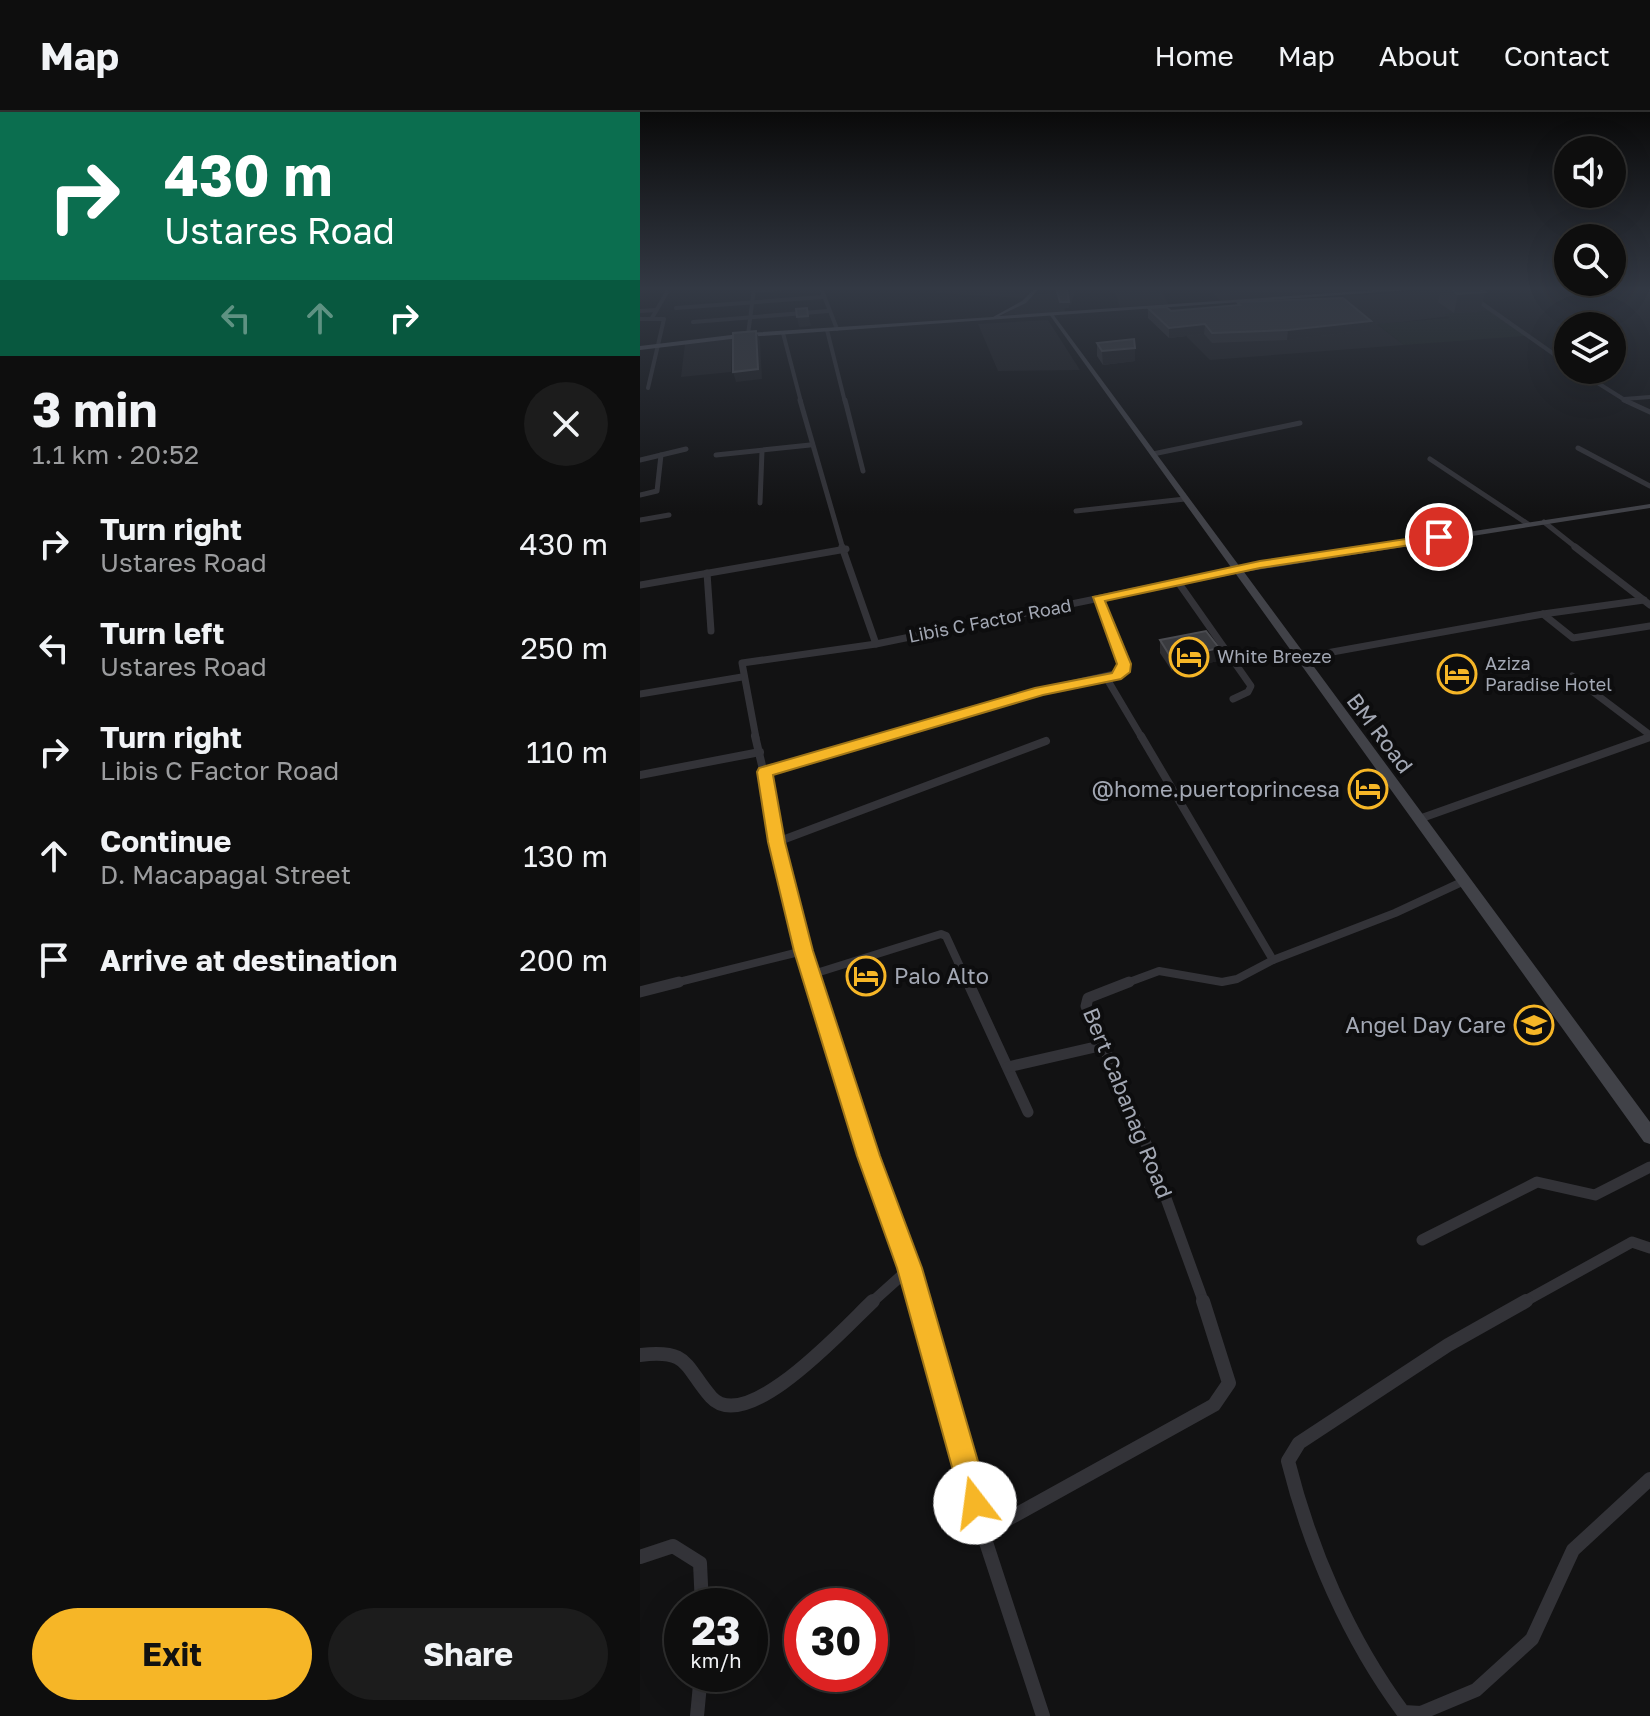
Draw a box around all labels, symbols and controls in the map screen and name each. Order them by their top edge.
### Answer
text: Map [40,33,119,78]
text: Home [1155,39,1234,72]
text: Map [1278,39,1335,72]
text: About [1379,39,1460,72]
text: Contact [1504,39,1610,72]
map controls [1554,136,1626,384]
button: sound [1554,136,1626,208]
text: 430 m [164,141,333,208]
icon: right [32,144,136,248]
text: Ustares Road [164,209,395,252]
button: search [1554,224,1626,296]
icon: left [214,296,258,340]
icon: ahead [298,296,342,340]
icon: right [382,296,426,340]
button: layers [1554,312,1626,384]
text: 3 min [32,380,157,438]
button: close [524,382,608,466]
text: 1.1 km · 20:52 [32,439,199,470]
pin [1405,503,1473,571]
text: Turn right [100,511,242,547]
icon: arrive [1417,515,1461,559]
icon: right [32,522,76,566]
text: 430 m [520,526,608,562]
text: Ustares Road [100,547,267,578]
street label: Libis C Factor Road [906,593,1073,647]
text: Turn left [100,615,225,651]
icon: left [32,626,76,670]
text: 250 m [521,630,608,666]
hotel icon: White Breeze [1168,636,1210,678]
place label: White Breeze [1217,645,1332,667]
text: Ustares Road [100,651,267,682]
place label: Aziza Paradise Hotel [1485,652,1612,695]
hotel icon: Aziza Paradise Hotel [1436,653,1478,695]
street label: BM Road [1342,687,1419,778]
text: Turn right [100,719,242,755]
icon: right [32,730,76,774]
text: 110 m [526,734,608,770]
text: Libis C Factor Road [100,755,339,786]
hotel icon: @home.puertoprincesa [1347,768,1389,810]
place label: @home.puertoprincesa [1091,775,1340,802]
text: Continue [100,823,231,859]
icon: ahead [32,834,76,878]
text: 130 m [523,838,608,874]
text: D. Macapagal Street [100,859,351,890]
icon: arrive [32,938,76,982]
text: Arrive at destination [100,942,397,978]
text: 200 m [519,942,608,978]
hotel icon: Palo Alto [845,955,887,997]
place label: Palo Alto [894,962,989,989]
street label: Bert Cabanag Road [1078,1004,1179,1202]
school or university icon: Angel Day Care [1513,1004,1555,1046]
place label: Angel Day Care [1345,1011,1506,1038]
position arrow [933,1461,1017,1545]
speed limit sign: 30 [784,1588,888,1692]
text: 23 [692,1606,740,1654]
button: Exit [32,1608,312,1700]
button: Share [328,1608,608,1700]
text: km/h [691,1648,741,1672]

